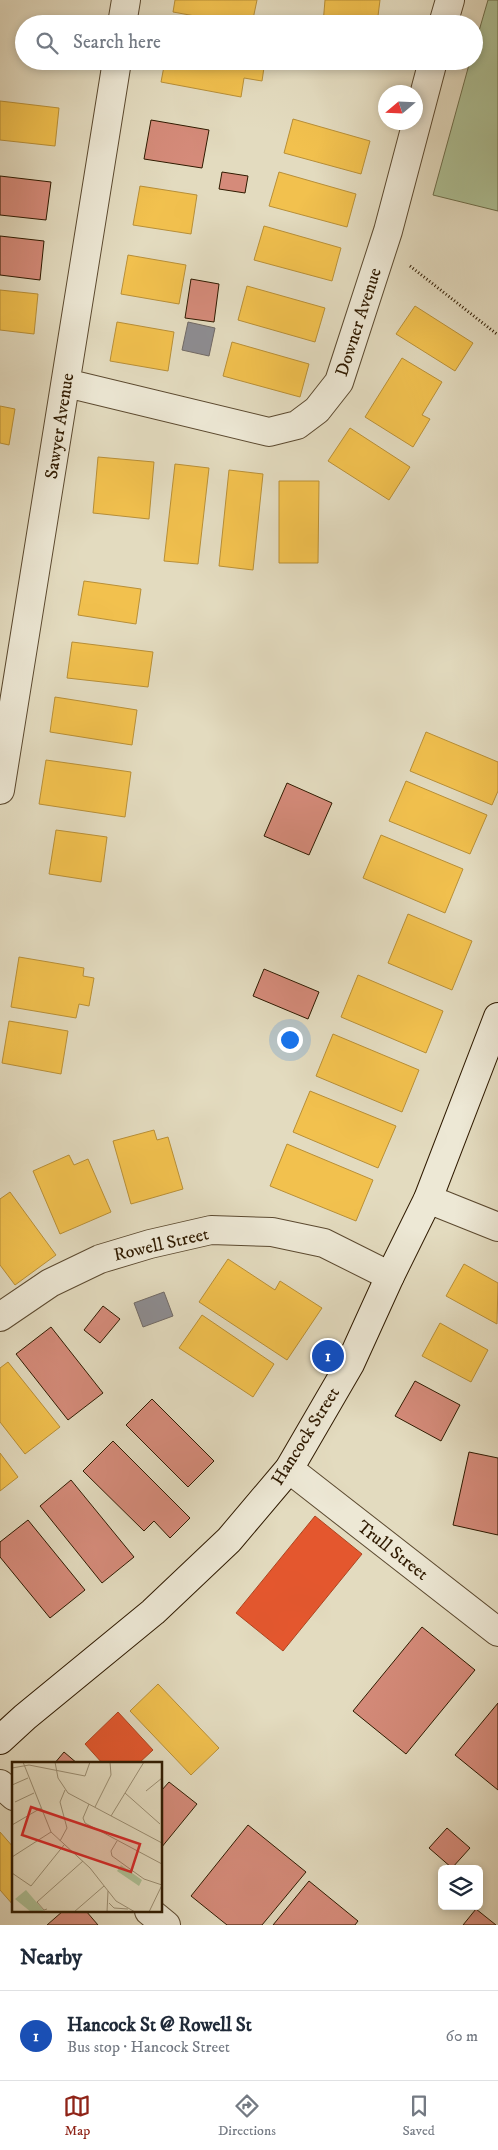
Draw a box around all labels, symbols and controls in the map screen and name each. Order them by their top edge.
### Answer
search box [15,15,483,70]
icon: search [33,29,61,57]
text: Search here [73,31,161,54]
north arrow [378,85,423,130]
street label: Downer Avenue [331,265,387,379]
street label: Sawyer Avenue [41,372,79,481]
your location [277,1027,303,1053]
street label: Rowell Street [112,1223,211,1267]
pin: 1 [312,1337,344,1375]
street label: Hancock Street [267,1383,345,1490]
street label: Trull Street [352,1516,433,1586]
inset map [12,1762,162,1912]
map controls [438,1865,483,1910]
button: layers [438,1865,483,1910]
text: Nearby [20,1945,82,1971]
text: Hancock St @ Rowell St [67,2014,252,2037]
text: 1 [33,2026,39,2046]
text: 60 m [446,2026,478,2046]
text: Bus stop · Hancock Street [67,2037,230,2057]
tab: Map [63,2092,91,2140]
tab: Directions [218,2092,276,2140]
tab: Saved [403,2092,435,2140]

